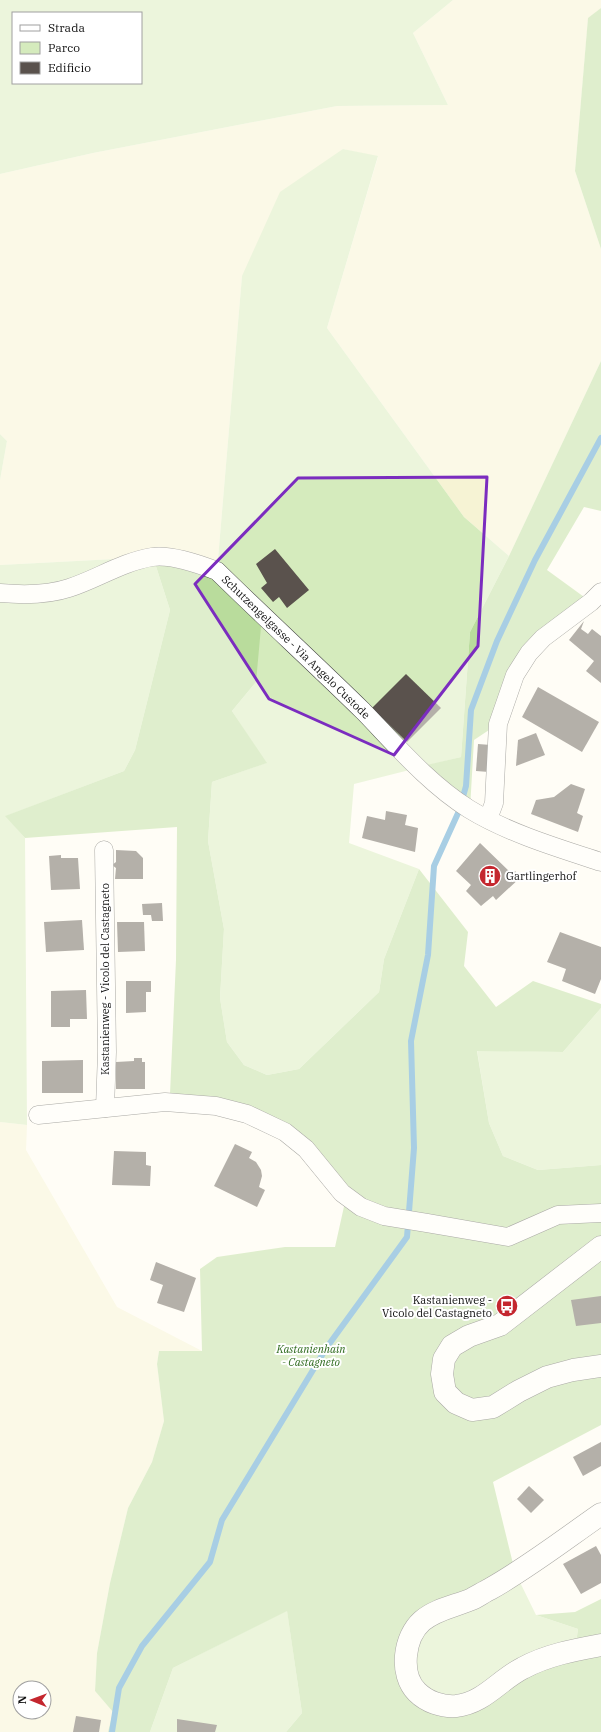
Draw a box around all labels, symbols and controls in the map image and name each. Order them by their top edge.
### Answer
legend [12,12,142,84]
text: Strada [48,20,85,35]
text: Parco [48,40,80,55]
text: Edificio [48,60,91,75]
street label: Schutzengelgasse - Via Angelo Custode [219,572,373,722]
building icon: Gartlingerhof [477,863,503,889]
place label: Gartlingerhof [506,869,577,883]
street label: Kastanienweg - Vicolo del Castagneto [98,883,112,1075]
place label: Kastanienweg - Vicolo del Castagneto [382,1293,492,1320]
bus stop icon: Kastanienweg - Vicolo del Castagneto [494,1293,520,1319]
park label: Kastanienhain - Castagneto [276,1342,346,1369]
north arrow [12,1680,52,1720]
text: N [15,1695,29,1704]

